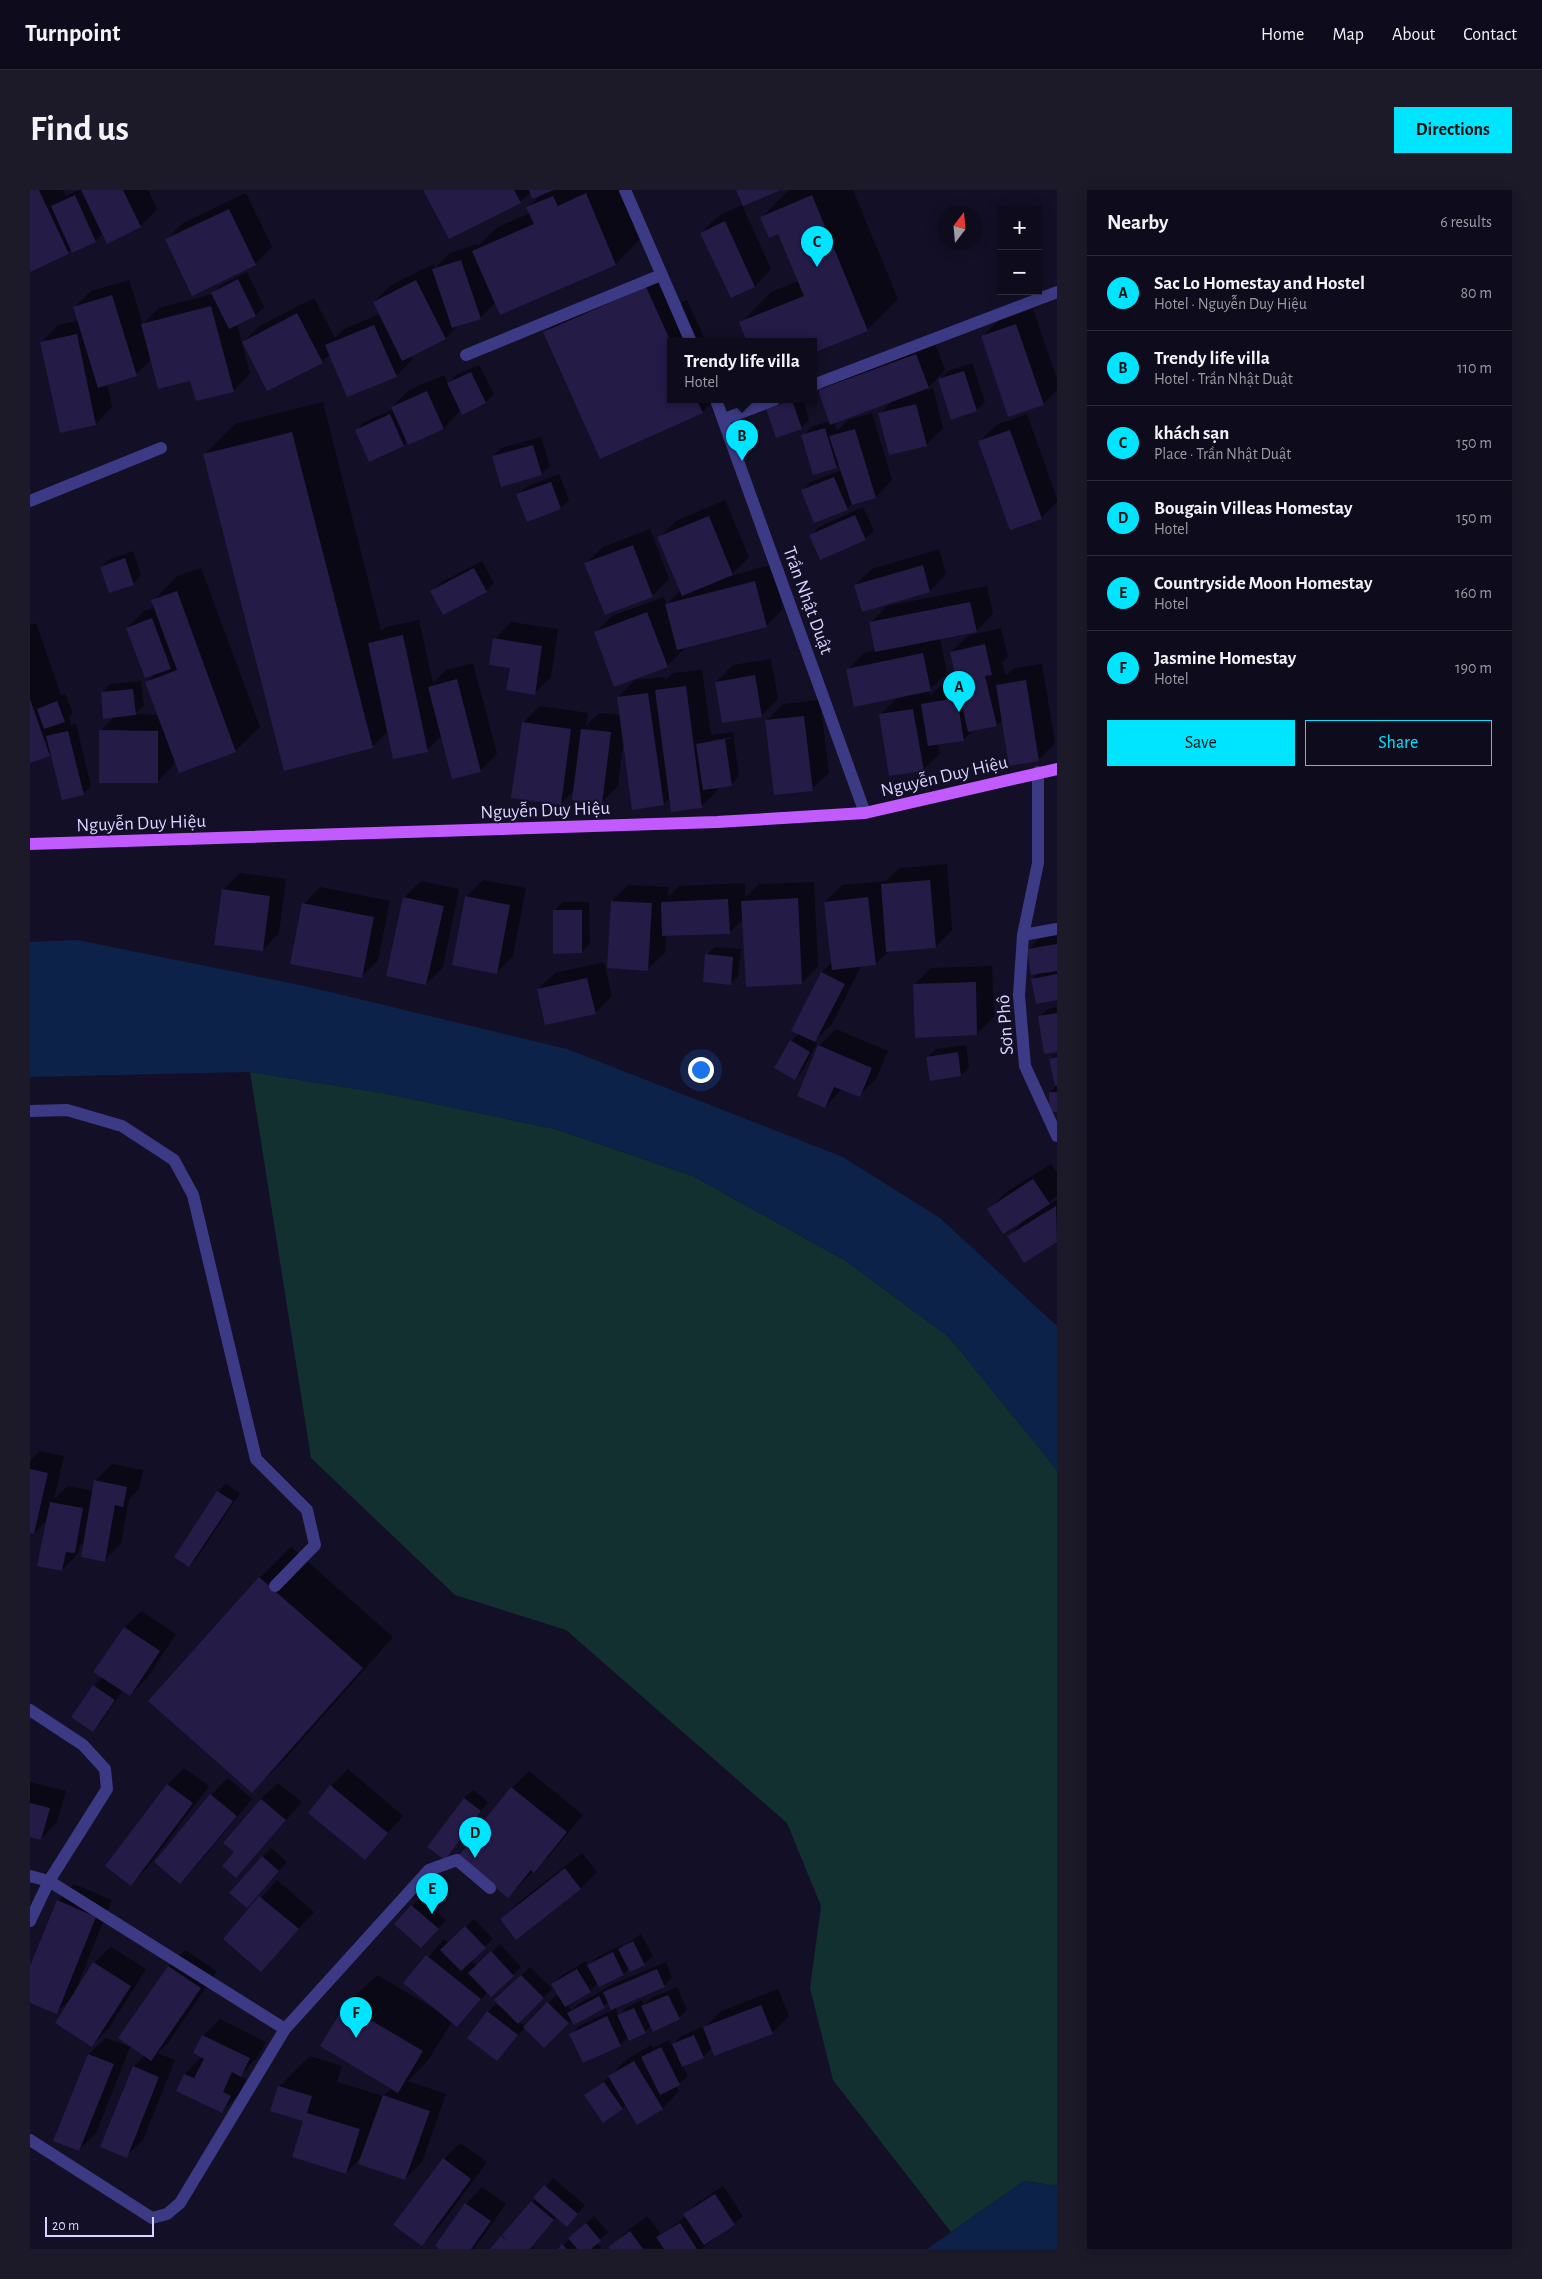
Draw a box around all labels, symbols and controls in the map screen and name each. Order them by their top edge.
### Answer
text: Turnpoint [25,22,120,46]
text: Home [1261,26,1304,44]
text: Map [1332,26,1364,44]
text: About [1392,26,1435,44]
text: Contact [1463,26,1517,44]
button: Directions [1394,107,1512,153]
text: Find us [30,112,129,147]
north arrow [937,205,982,250]
map controls [997,205,1042,295]
button: + [997,205,1042,250]
text: Nearby [1107,212,1168,233]
text: 6 results [1440,214,1492,230]
pin: C [801,226,833,267]
button: − [997,250,1042,295]
text: Sac Lo Homestay and Hostel [1154,274,1365,293]
text: A [1118,285,1128,301]
text: 80 m [1461,285,1492,301]
text: Hotel · Nguyễn Duy Hiệu [1154,296,1307,312]
popup [667,338,817,403]
text: Trendy life villa [1154,349,1270,368]
text: Trendy life villa [684,352,800,371]
text: B [1118,360,1128,376]
text: 110 m [1457,360,1492,376]
text: Hotel · Trần Nhật Duật [1154,371,1293,387]
text: Hotel [684,374,719,390]
pin: B [726,420,758,461]
text: khách sạn [1154,424,1229,443]
text: C [1119,435,1127,451]
text: 150 m [1456,435,1492,451]
text: Place · Trần Nhật Duật [1154,446,1291,462]
text: Bougain Villeas Homestay [1154,499,1353,518]
text: D [1118,510,1128,526]
text: 150 m [1456,510,1492,526]
text: Hotel [1154,521,1189,537]
street label: Trần Nhật Duật [779,544,836,657]
text: Countryside Moon Homestay [1154,574,1373,593]
text: E [1119,585,1127,601]
text: 160 m [1455,585,1492,601]
text: Hotel [1154,596,1189,612]
text: Jasmine Homestay [1154,649,1296,668]
text: F [1119,660,1127,676]
text: 190 m [1455,660,1492,676]
pin: A [943,671,975,712]
text: Hotel [1154,671,1189,687]
button: Save [1107,720,1295,766]
button: Share [1305,720,1492,766]
street label: Nguyễn Duy Hiệu [879,752,1010,800]
street label: Nguyễn Duy Hiệu [480,798,611,822]
street label: Nguyễn Duy Hiệu [76,811,207,835]
street label: Sơn Phô [994,994,1017,1056]
your location [688,1057,714,1083]
pin: D [459,1817,491,1858]
pin: E [416,1873,448,1914]
pin: F [340,1997,372,2038]
scale bar [45,2214,154,2237]
text: 20 m [52,2219,79,2233]

